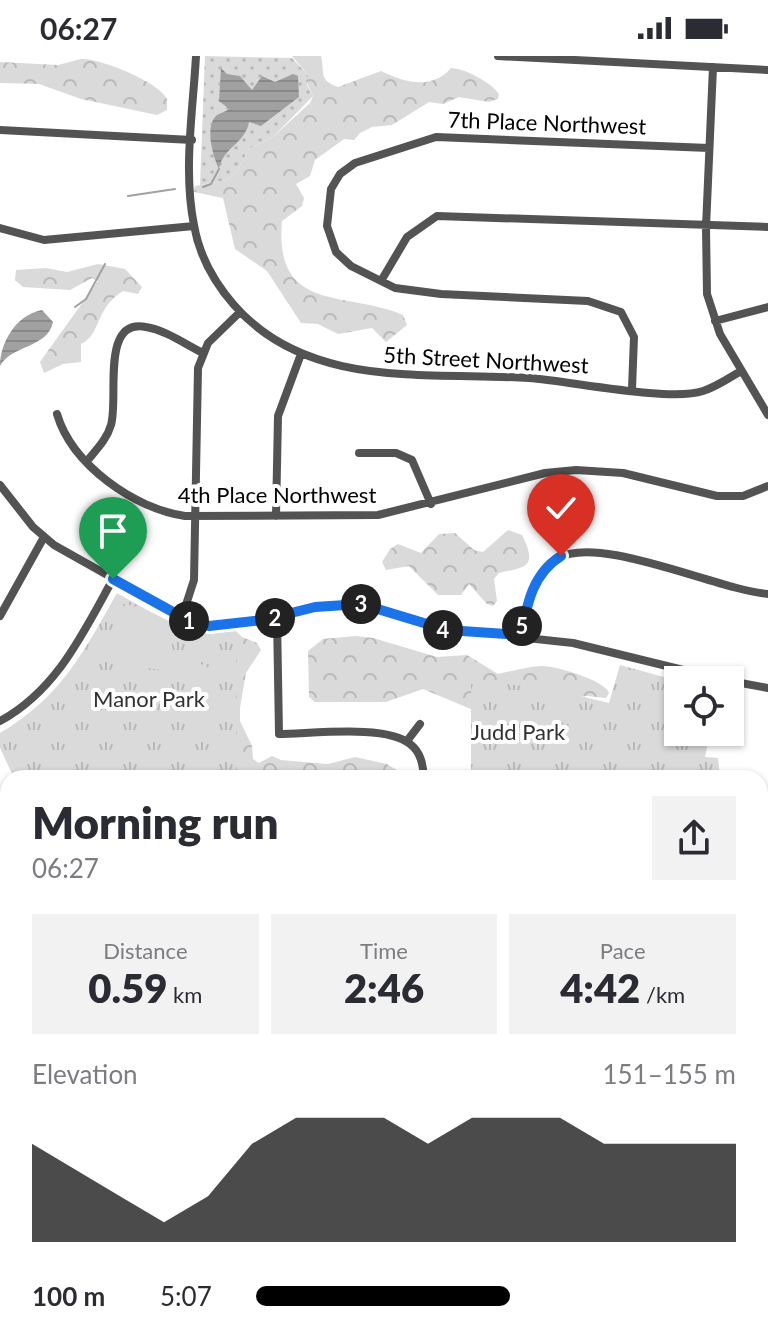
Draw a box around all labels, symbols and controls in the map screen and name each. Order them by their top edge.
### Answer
text: 06:27 [40,10,117,46]
street label: 7th Place Northwest [447,106,647,139]
street label: 5th Street Northwest [383,341,589,378]
pin [527,474,595,556]
street label: 4th Place Northwest [178,481,376,508]
icon: check [539,486,583,530]
pin [79,497,147,579]
icon: arrive [91,509,135,553]
pin: 3 [341,584,381,624]
text: 3 [355,590,367,617]
pin: 2 [255,598,295,638]
pin: 1 [169,601,209,641]
text: 2 [269,604,281,631]
pin: 5 [502,606,542,646]
text: 1 [183,607,195,634]
pin: 4 [423,610,463,650]
text: 5 [516,612,528,639]
text: 4 [437,616,449,643]
map controls [664,666,744,746]
button: locate [664,666,744,746]
park label: Manor Park [93,685,206,712]
park label: Judd Park [471,718,566,745]
text: Morning run [32,796,279,848]
button: share [652,796,736,880]
text: 06:27 [32,852,99,884]
text: Distance [103,937,188,964]
text: Time [360,937,408,964]
text: Pace [600,937,646,964]
text: 0.59 [88,964,167,1012]
text: 2:46 [344,964,424,1012]
text: 4:42 [560,964,640,1012]
text: km [167,981,202,1008]
text: /km [640,981,685,1008]
text: Elevation [32,1058,138,1090]
text: 151–155 m [602,1058,736,1090]
text: 100 m [32,1280,105,1312]
text: 5:07 [160,1280,212,1312]

